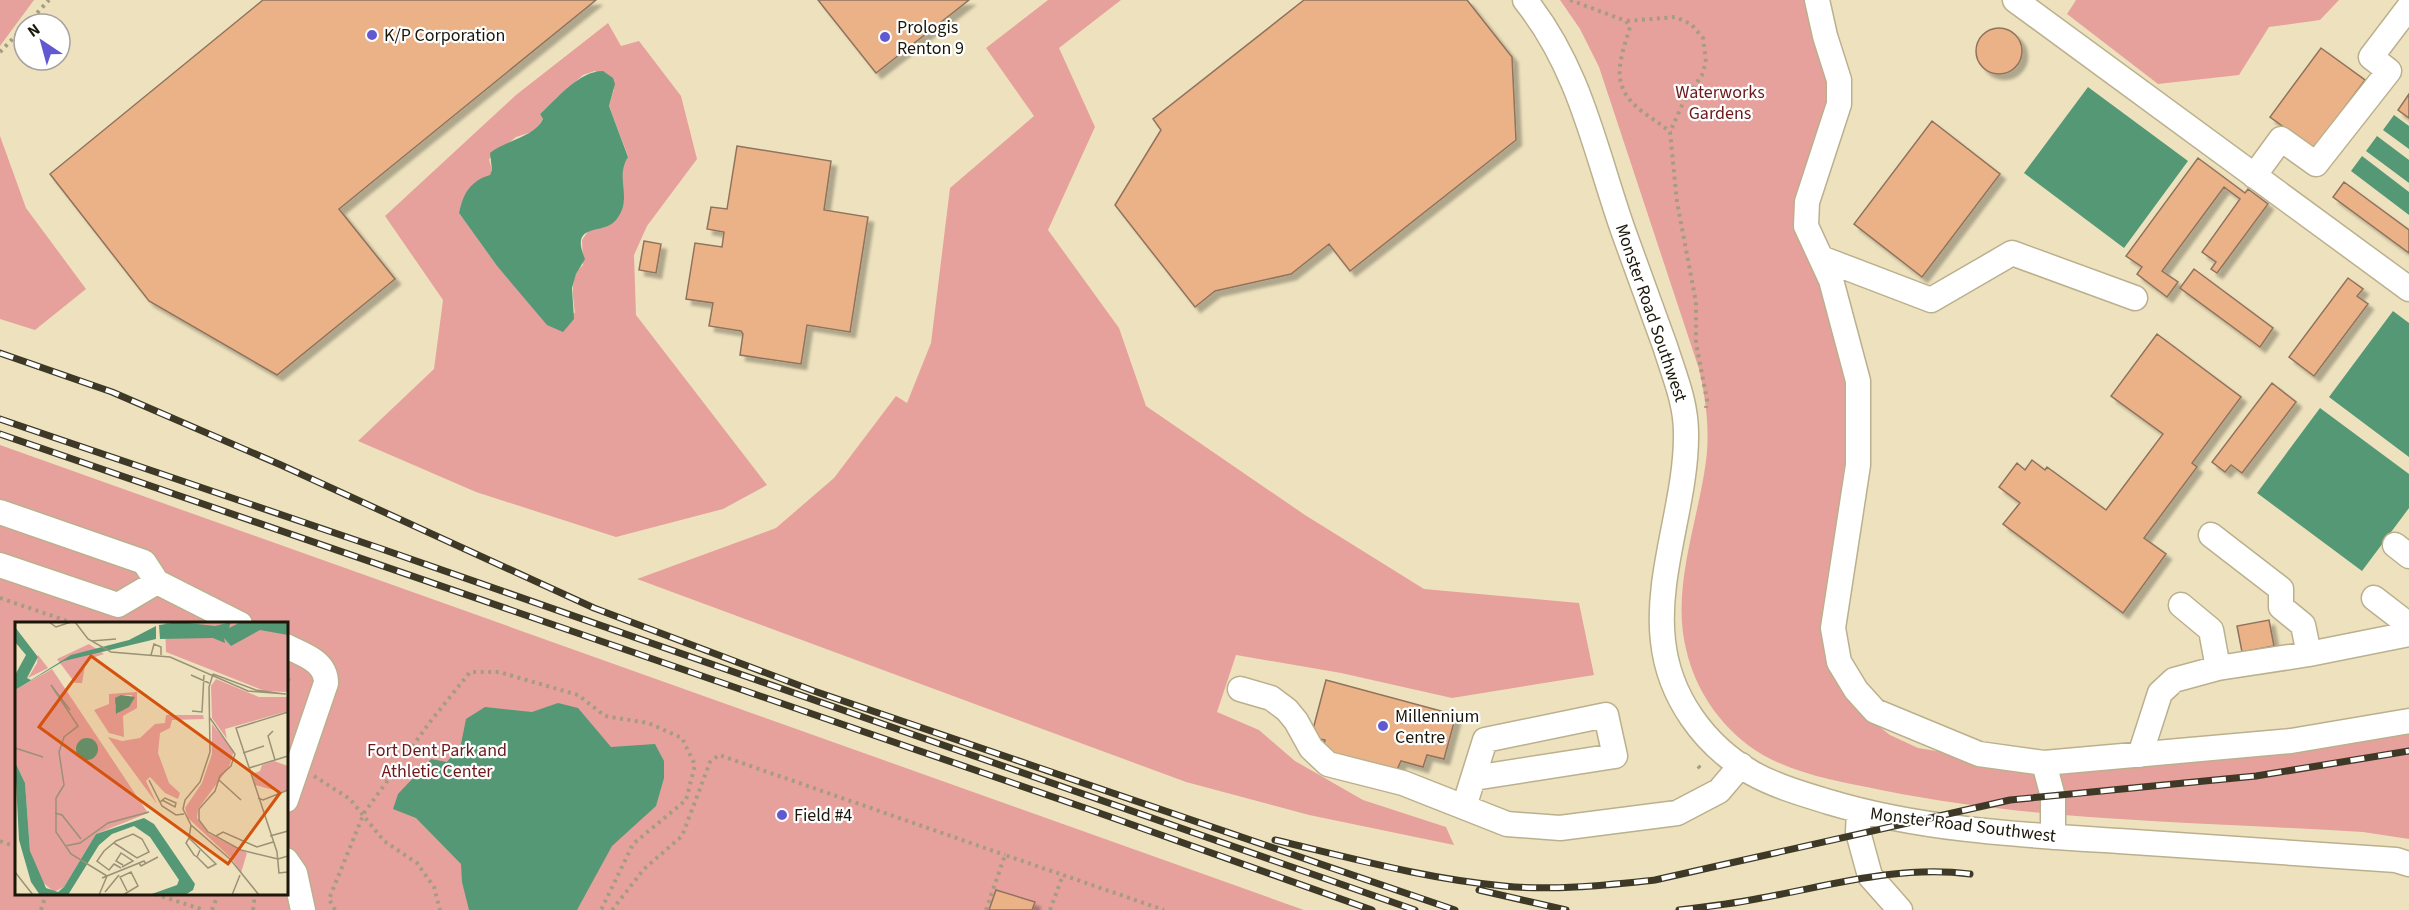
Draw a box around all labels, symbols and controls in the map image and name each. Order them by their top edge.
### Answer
north arrow [12,12,72,72]
place label: Prologis Renton 9 [897,15,964,61]
text: N [23,19,45,43]
place label: K/P Corporation [384,23,505,48]
marker: K/P Corporation [365,28,379,42]
marker: Prologis Renton 9 [878,30,892,44]
park label: Waterworks Gardens [1675,80,1765,126]
street label: Monster Road Southwest [1609,221,1693,405]
inset map [15,622,288,895]
place label: Millennium Centre [1395,704,1479,750]
marker: Millennium Centre [1376,719,1390,733]
park label: Fort Dent Park and Athletic Center [367,738,507,784]
street label: Monster Road Southwest [1869,801,2057,849]
place label: Field #4 [794,803,852,828]
marker: Field #4 [775,808,789,822]

